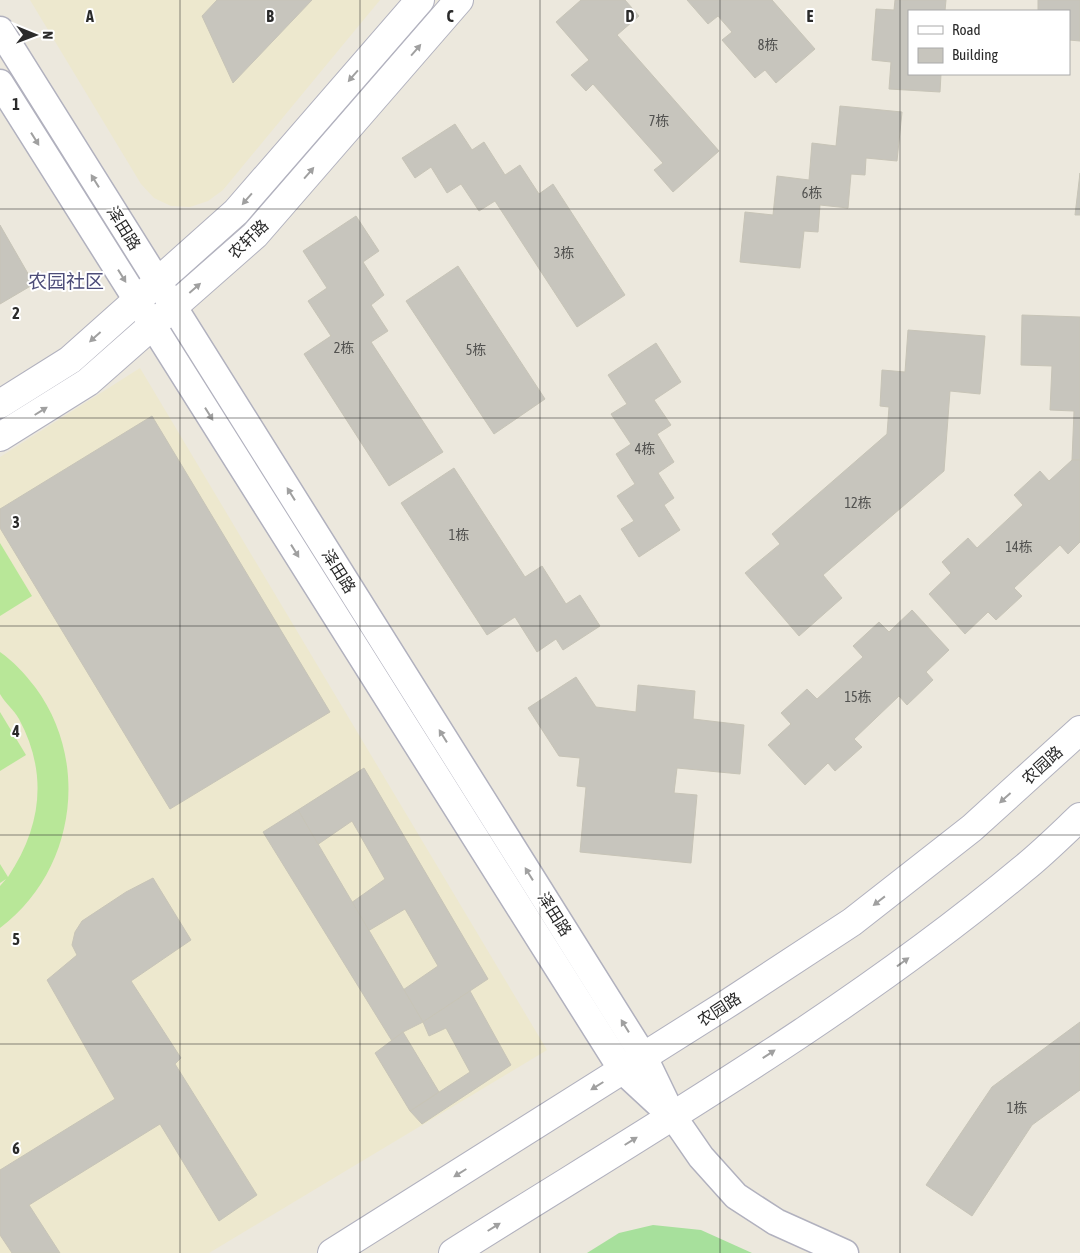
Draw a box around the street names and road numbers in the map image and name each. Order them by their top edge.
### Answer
street label: 泽田路 [104,203,144,253]
street label: 农轩路 [224,216,272,262]
street label: 泽田路 [319,546,359,596]
street label: 农园路 [1018,742,1066,788]
street label: 泽田路 [535,889,575,939]
street label: 农园路 [694,988,744,1030]

